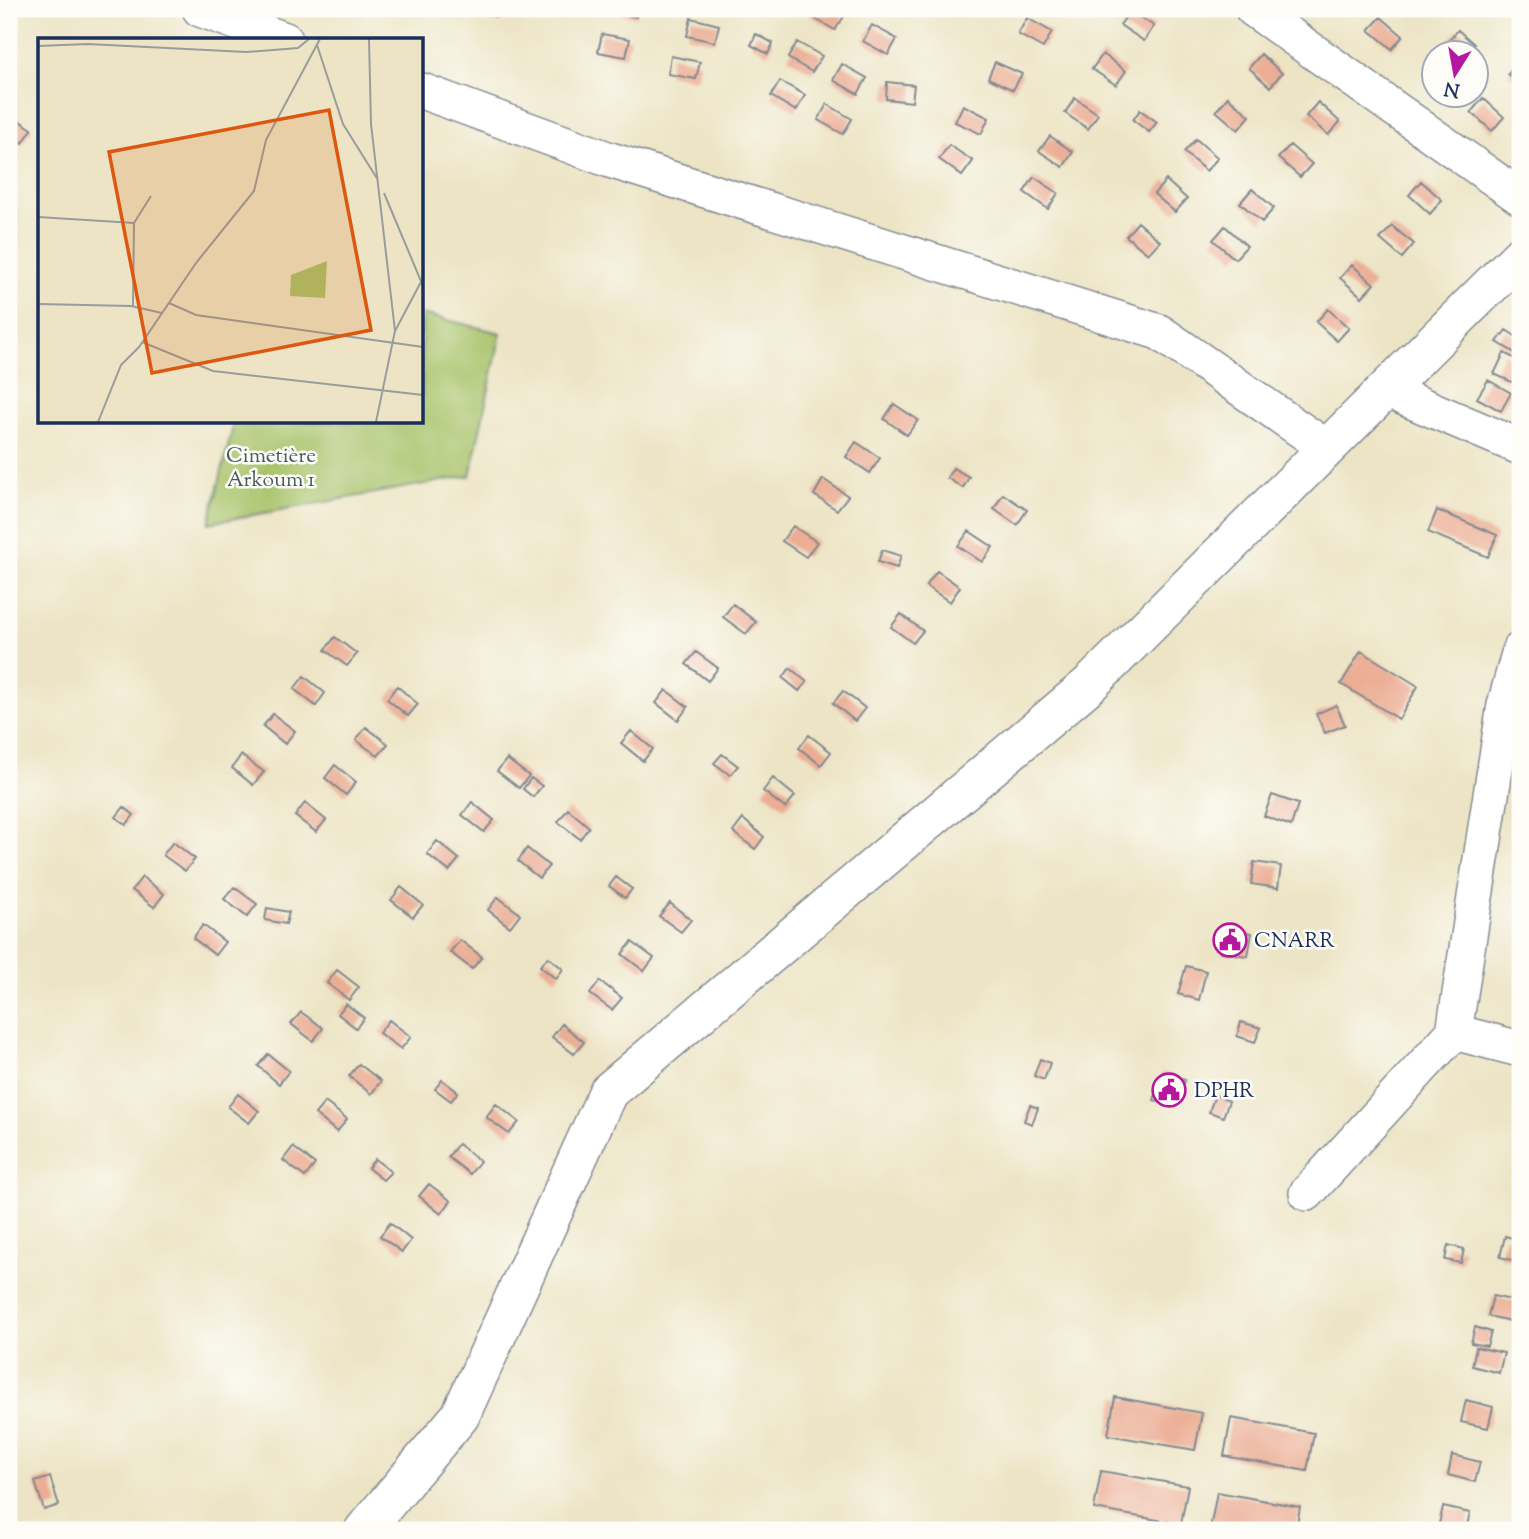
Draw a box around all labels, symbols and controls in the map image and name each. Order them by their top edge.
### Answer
inset map [38,38,424,424]
north arrow [1420,38,1490,108]
text: N [1442,74,1462,103]
park label: Cimetière Arkoum 1 [226,442,316,496]
public building icon: CNARR [1211,921,1249,959]
place label: CNARR [1254,927,1335,957]
public building icon: DPHR [1150,1071,1188,1109]
place label: DPHR [1194,1077,1254,1107]

